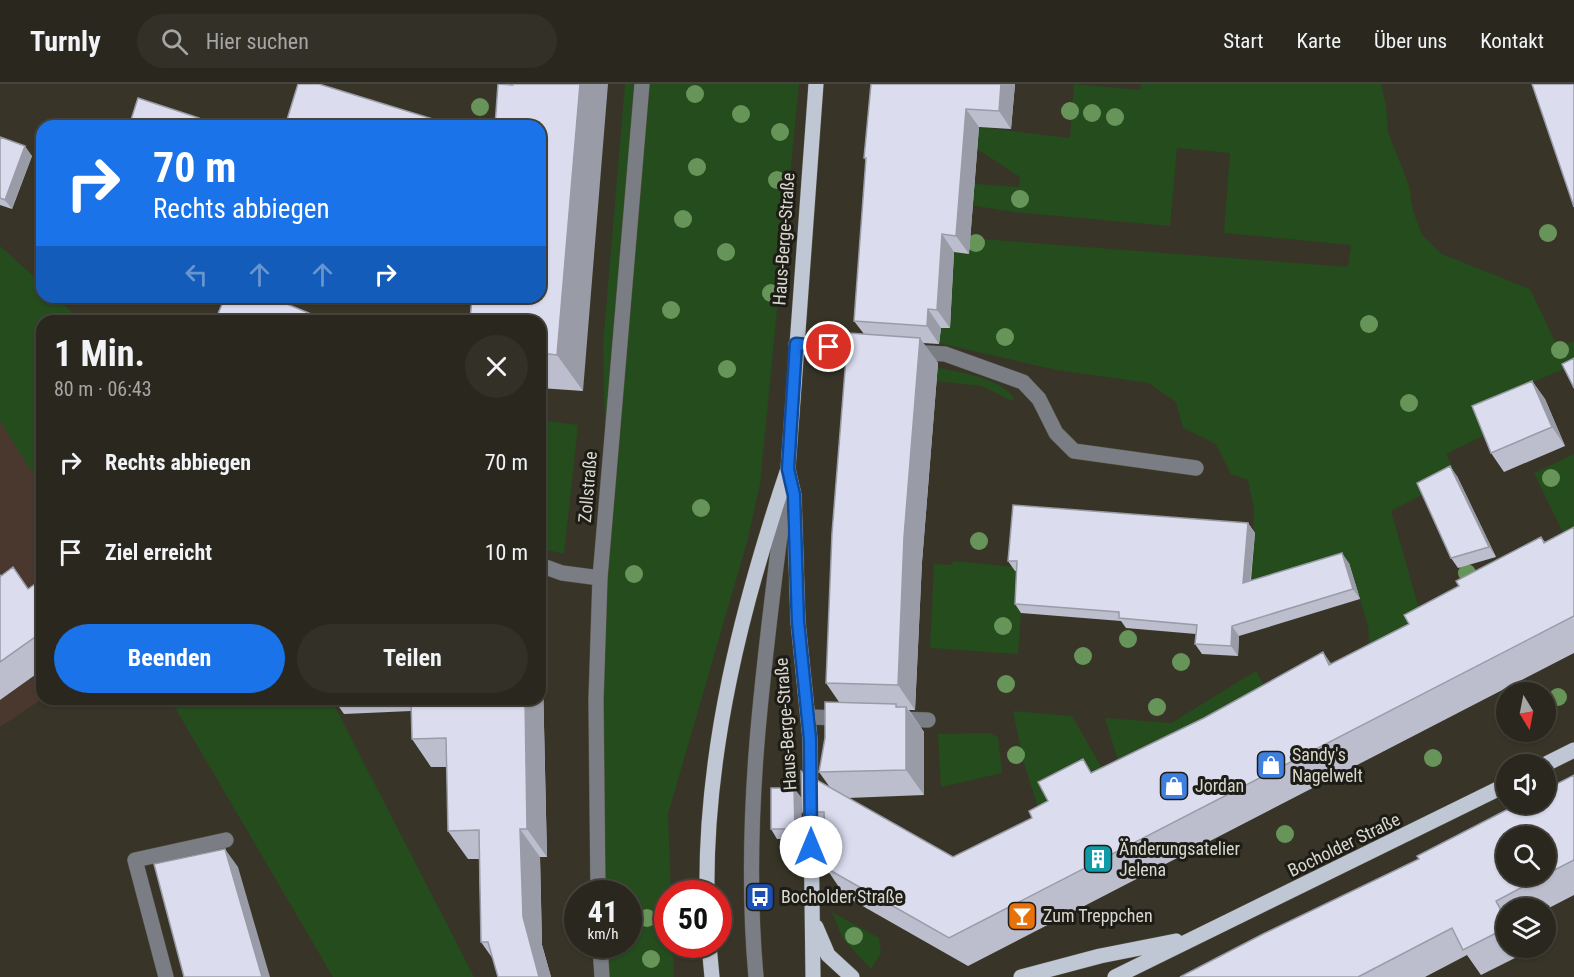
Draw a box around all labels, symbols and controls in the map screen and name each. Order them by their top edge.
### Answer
search box [137,14,557,68]
text: Turnly [30,25,101,58]
icon: search [158,25,191,58]
text: Hier suchen [206,29,309,54]
text: Start [1223,29,1264,53]
text: Karte [1297,29,1341,53]
text: Über uns [1374,29,1447,53]
text: Kontakt [1480,29,1544,53]
text: 70 m [153,143,236,192]
icon: right [54,144,132,222]
street label: Haus-Berge-Straße [768,172,799,306]
text: Rechts abbiegen [153,193,329,225]
icon: left [180,258,213,291]
icon: ahead [243,258,276,291]
icon: ahead [306,258,339,291]
icon: right [369,258,402,291]
pin [803,321,854,372]
icon: arrive [812,330,845,363]
text: 1 Min. [54,333,145,375]
button: close [465,335,528,398]
text: 80 m · 06:43 [54,377,152,401]
icon: right [54,446,87,479]
text: Rechts abbiegen [105,450,251,475]
text: 70 m [485,450,528,475]
street label: Zollstraße [574,450,601,524]
icon: arrive [54,536,87,569]
text: Ziel erreicht [105,540,212,565]
text: 10 m [485,540,528,565]
button: Beenden [54,624,285,693]
button: Teilen [297,624,528,693]
street label: Haus-Berge-Straße [770,657,801,791]
north arrow [1496,682,1556,742]
map controls [1496,682,1556,958]
place label: Sandy's Nagelwelt [1292,744,1363,786]
shop icon: Sandy's Nagelwelt [1255,749,1287,781]
button: sound [1496,754,1556,814]
shop icon: Jordan [1158,770,1190,802]
place label: Jordan [1195,775,1244,796]
street label: Bocholder Straße [1284,808,1403,881]
position arrow [779,815,843,879]
button: search [1496,826,1556,886]
place label: Änderungsatelier Jelena [1119,838,1241,880]
building icon: Änderungsatelier Jelena [1082,843,1114,875]
speed limit sign: 50 [654,880,732,958]
bus stop icon: Bocholder Straße [744,881,776,913]
place label: Bocholder Straße [781,886,903,907]
text: 41 [588,894,618,929]
button: layers [1496,898,1556,958]
bar icon: Zum Treppchen [1006,900,1038,932]
place label: Zum Treppchen [1043,905,1153,926]
text: km/h [588,925,618,943]

